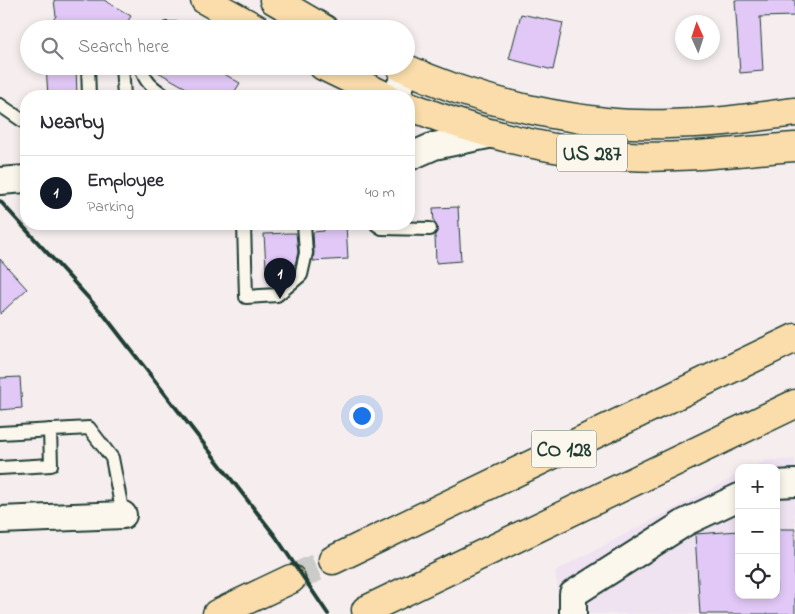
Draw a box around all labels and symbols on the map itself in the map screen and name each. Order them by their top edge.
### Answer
north arrow [675,15,720,60]
road number: US 287 [557,134,627,172]
pin: 1 [264,258,296,299]
your location [349,403,375,429]
road number: CO 128 [532,430,596,468]

